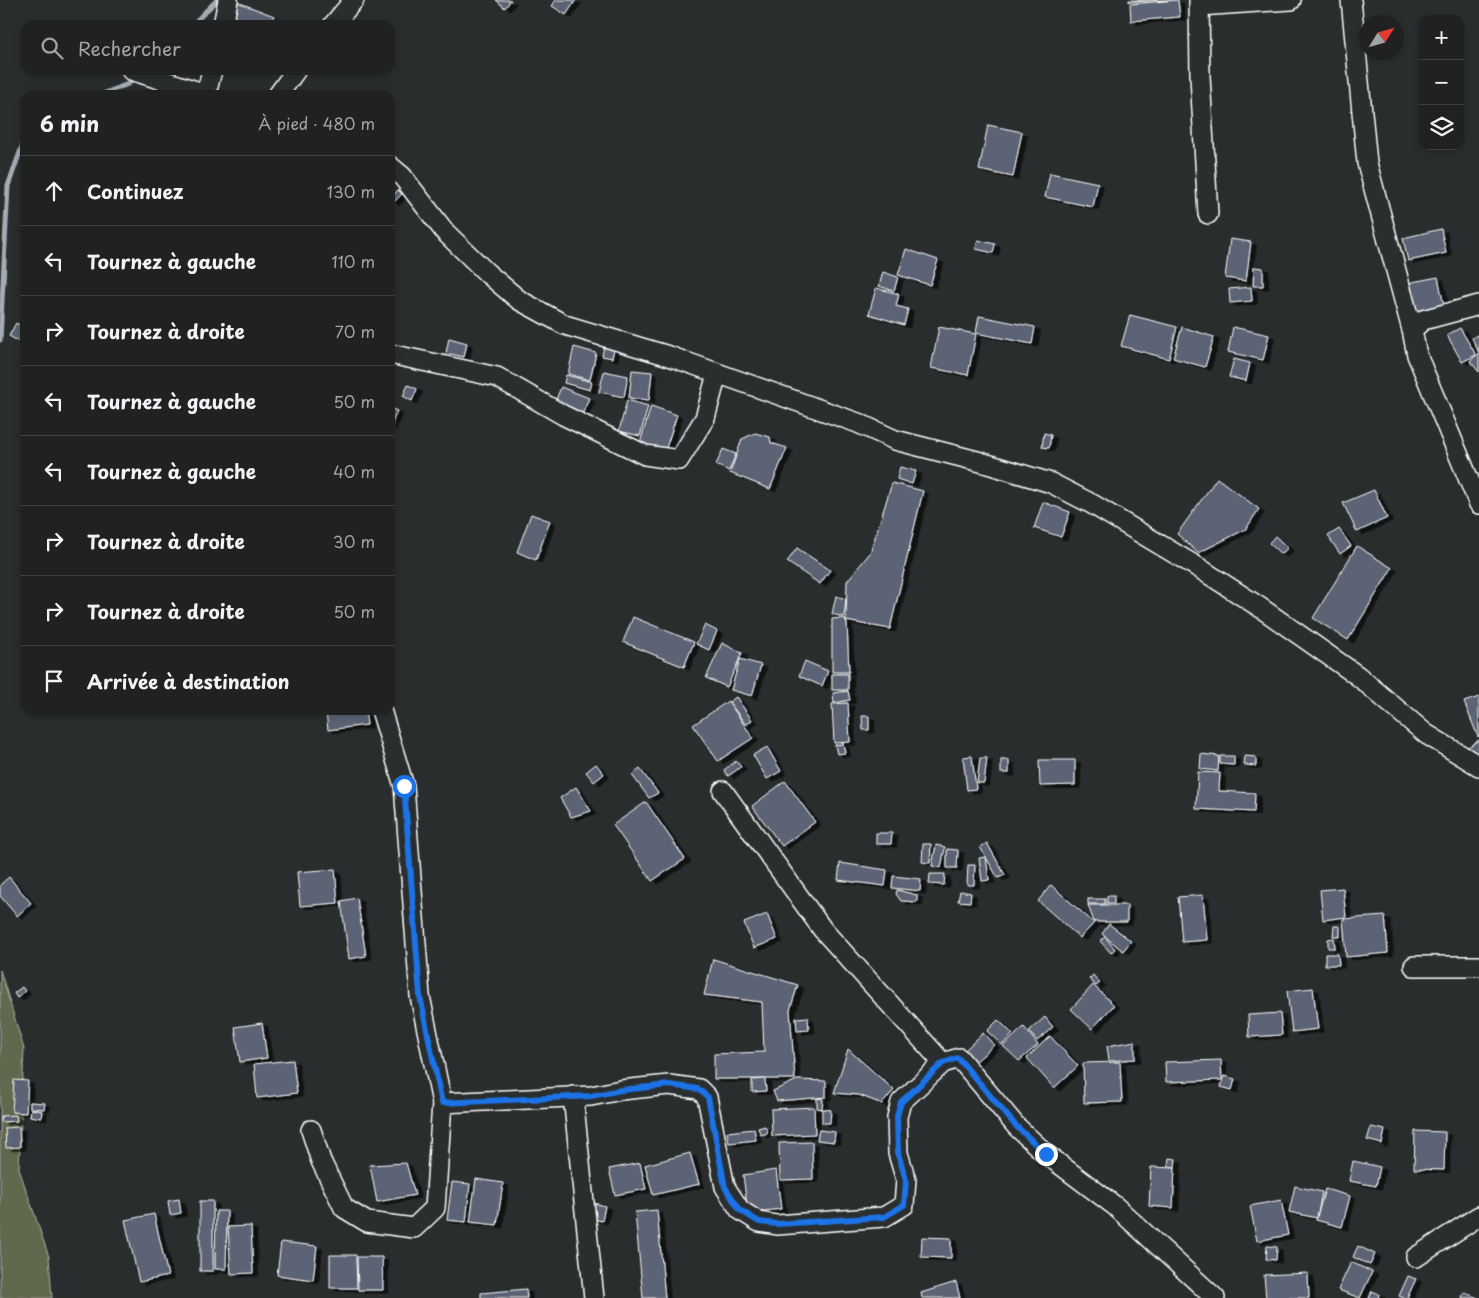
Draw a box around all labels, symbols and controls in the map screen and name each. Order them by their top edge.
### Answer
north arrow [1359,15,1404,60]
map controls [1419,15,1464,150]
button: + [1419,15,1464,60]
search box [20,20,395,75]
icon: search [38,34,66,62]
text: Rechercher [78,34,181,62]
button: − [1419,60,1464,105]
button: layers [1419,105,1464,150]
text: 6 min [40,107,99,139]
text: À pied · 480 m [258,111,375,135]
icon: ahead [40,177,68,205]
text: Continuez [87,177,184,205]
text: 130 m [327,179,375,203]
icon: left [40,247,68,275]
text: Tournez à gauche [87,247,256,275]
text: 110 m [332,249,375,273]
icon: right [40,317,68,345]
text: Tournez à droite [87,317,245,345]
text: 70 m [335,319,375,343]
icon: left [40,387,68,415]
text: Tournez à gauche [87,387,256,415]
text: 50 m [334,389,375,413]
icon: left [40,457,68,485]
text: Tournez à gauche [87,457,256,485]
text: 40 m [333,459,375,483]
icon: right [40,527,68,555]
text: Tournez à droite [87,527,245,555]
text: 30 m [333,529,375,553]
icon: right [40,597,68,625]
text: Tournez à droite [87,597,245,625]
text: 50 m [334,599,375,623]
icon: arrive [40,667,68,695]
text: Arrivée à destination [87,667,290,695]
route start [393,775,416,798]
route end [1035,1143,1058,1166]

